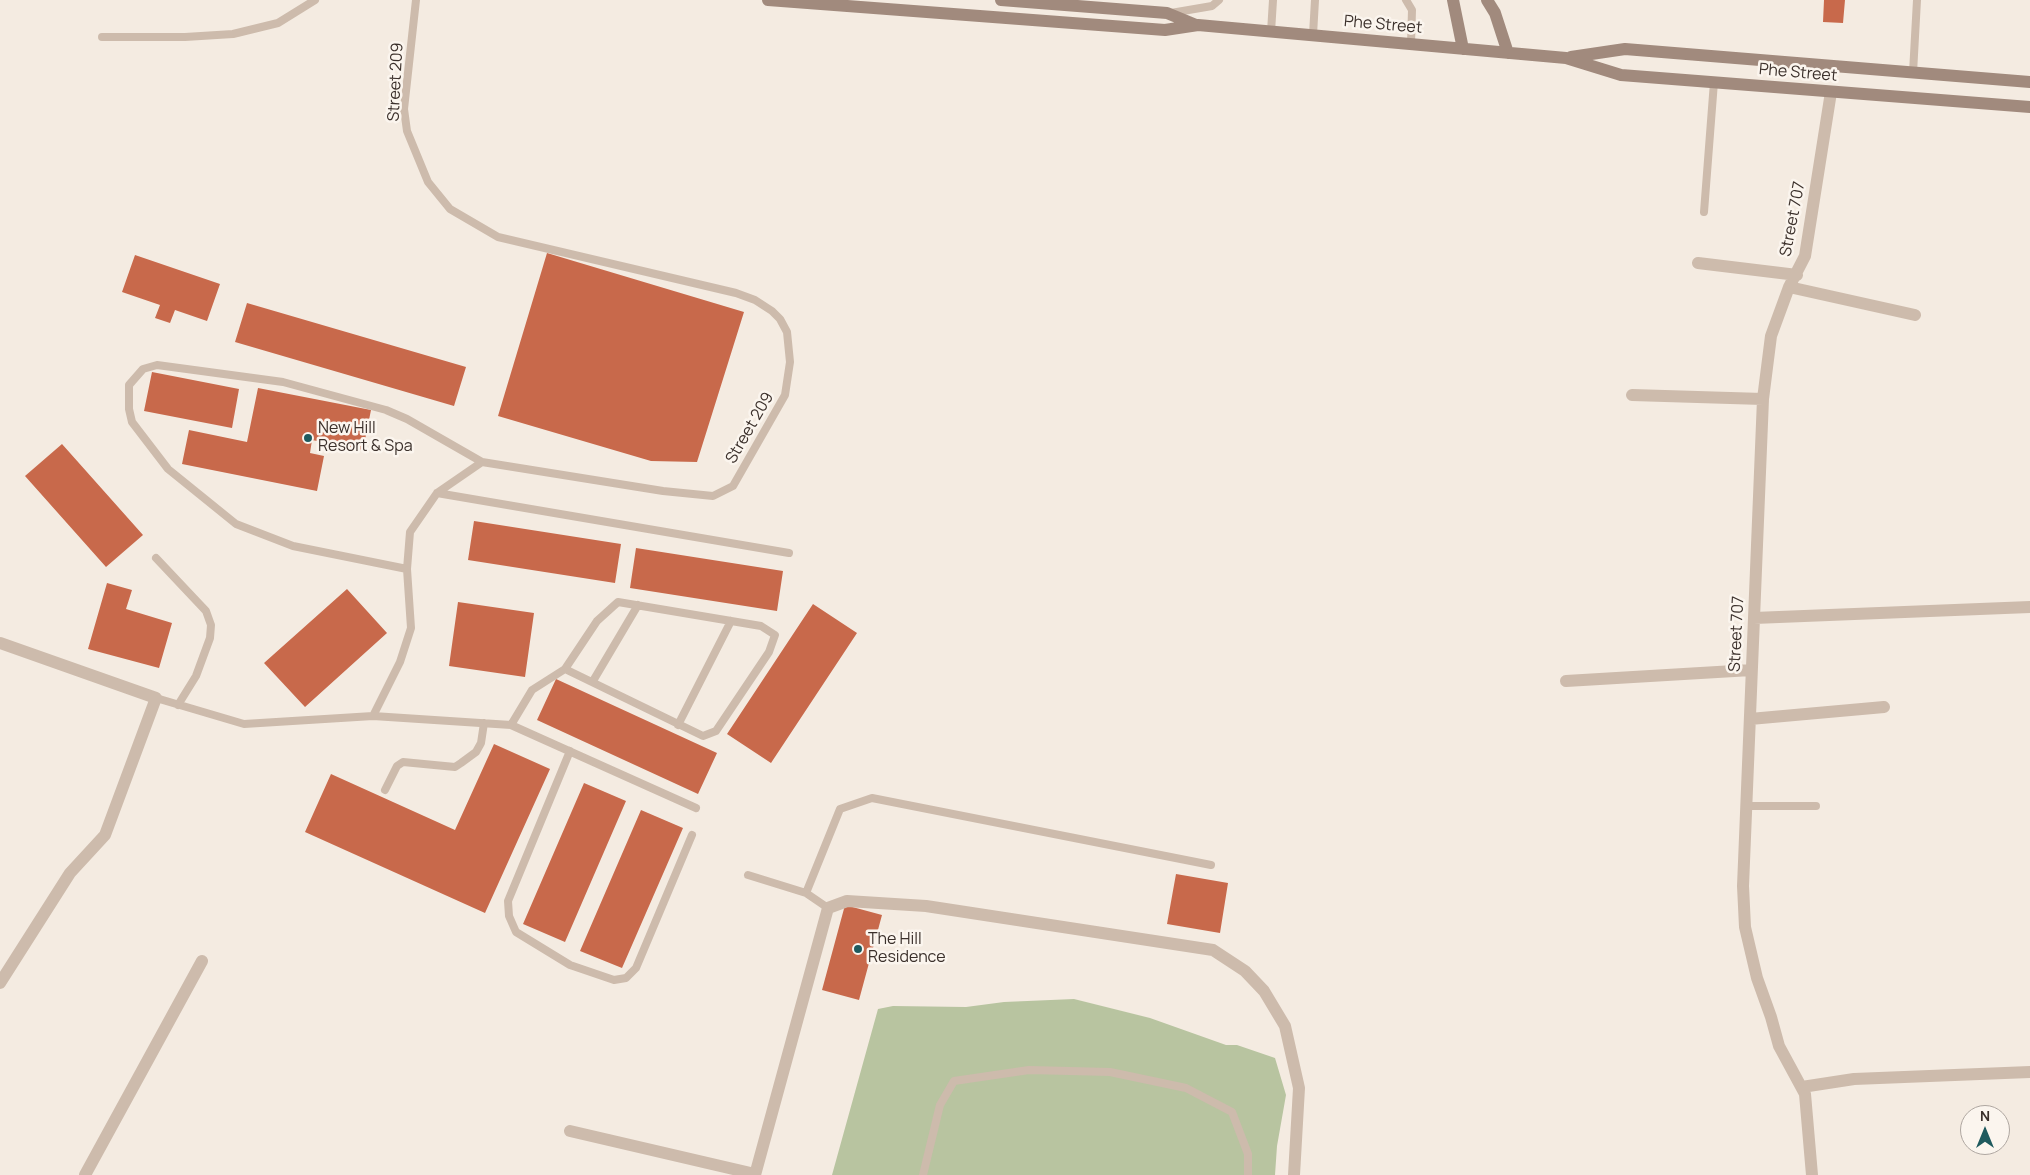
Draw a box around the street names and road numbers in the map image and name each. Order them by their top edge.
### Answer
street label: Phe Street [1343,12,1423,38]
street label: Street 209 [384,42,408,122]
street label: Phe Street [1758,60,1838,86]
street label: Street 707 [1776,180,1810,258]
street label: Street 209 [722,389,778,467]
street label: Street 707 [1725,596,1749,672]

